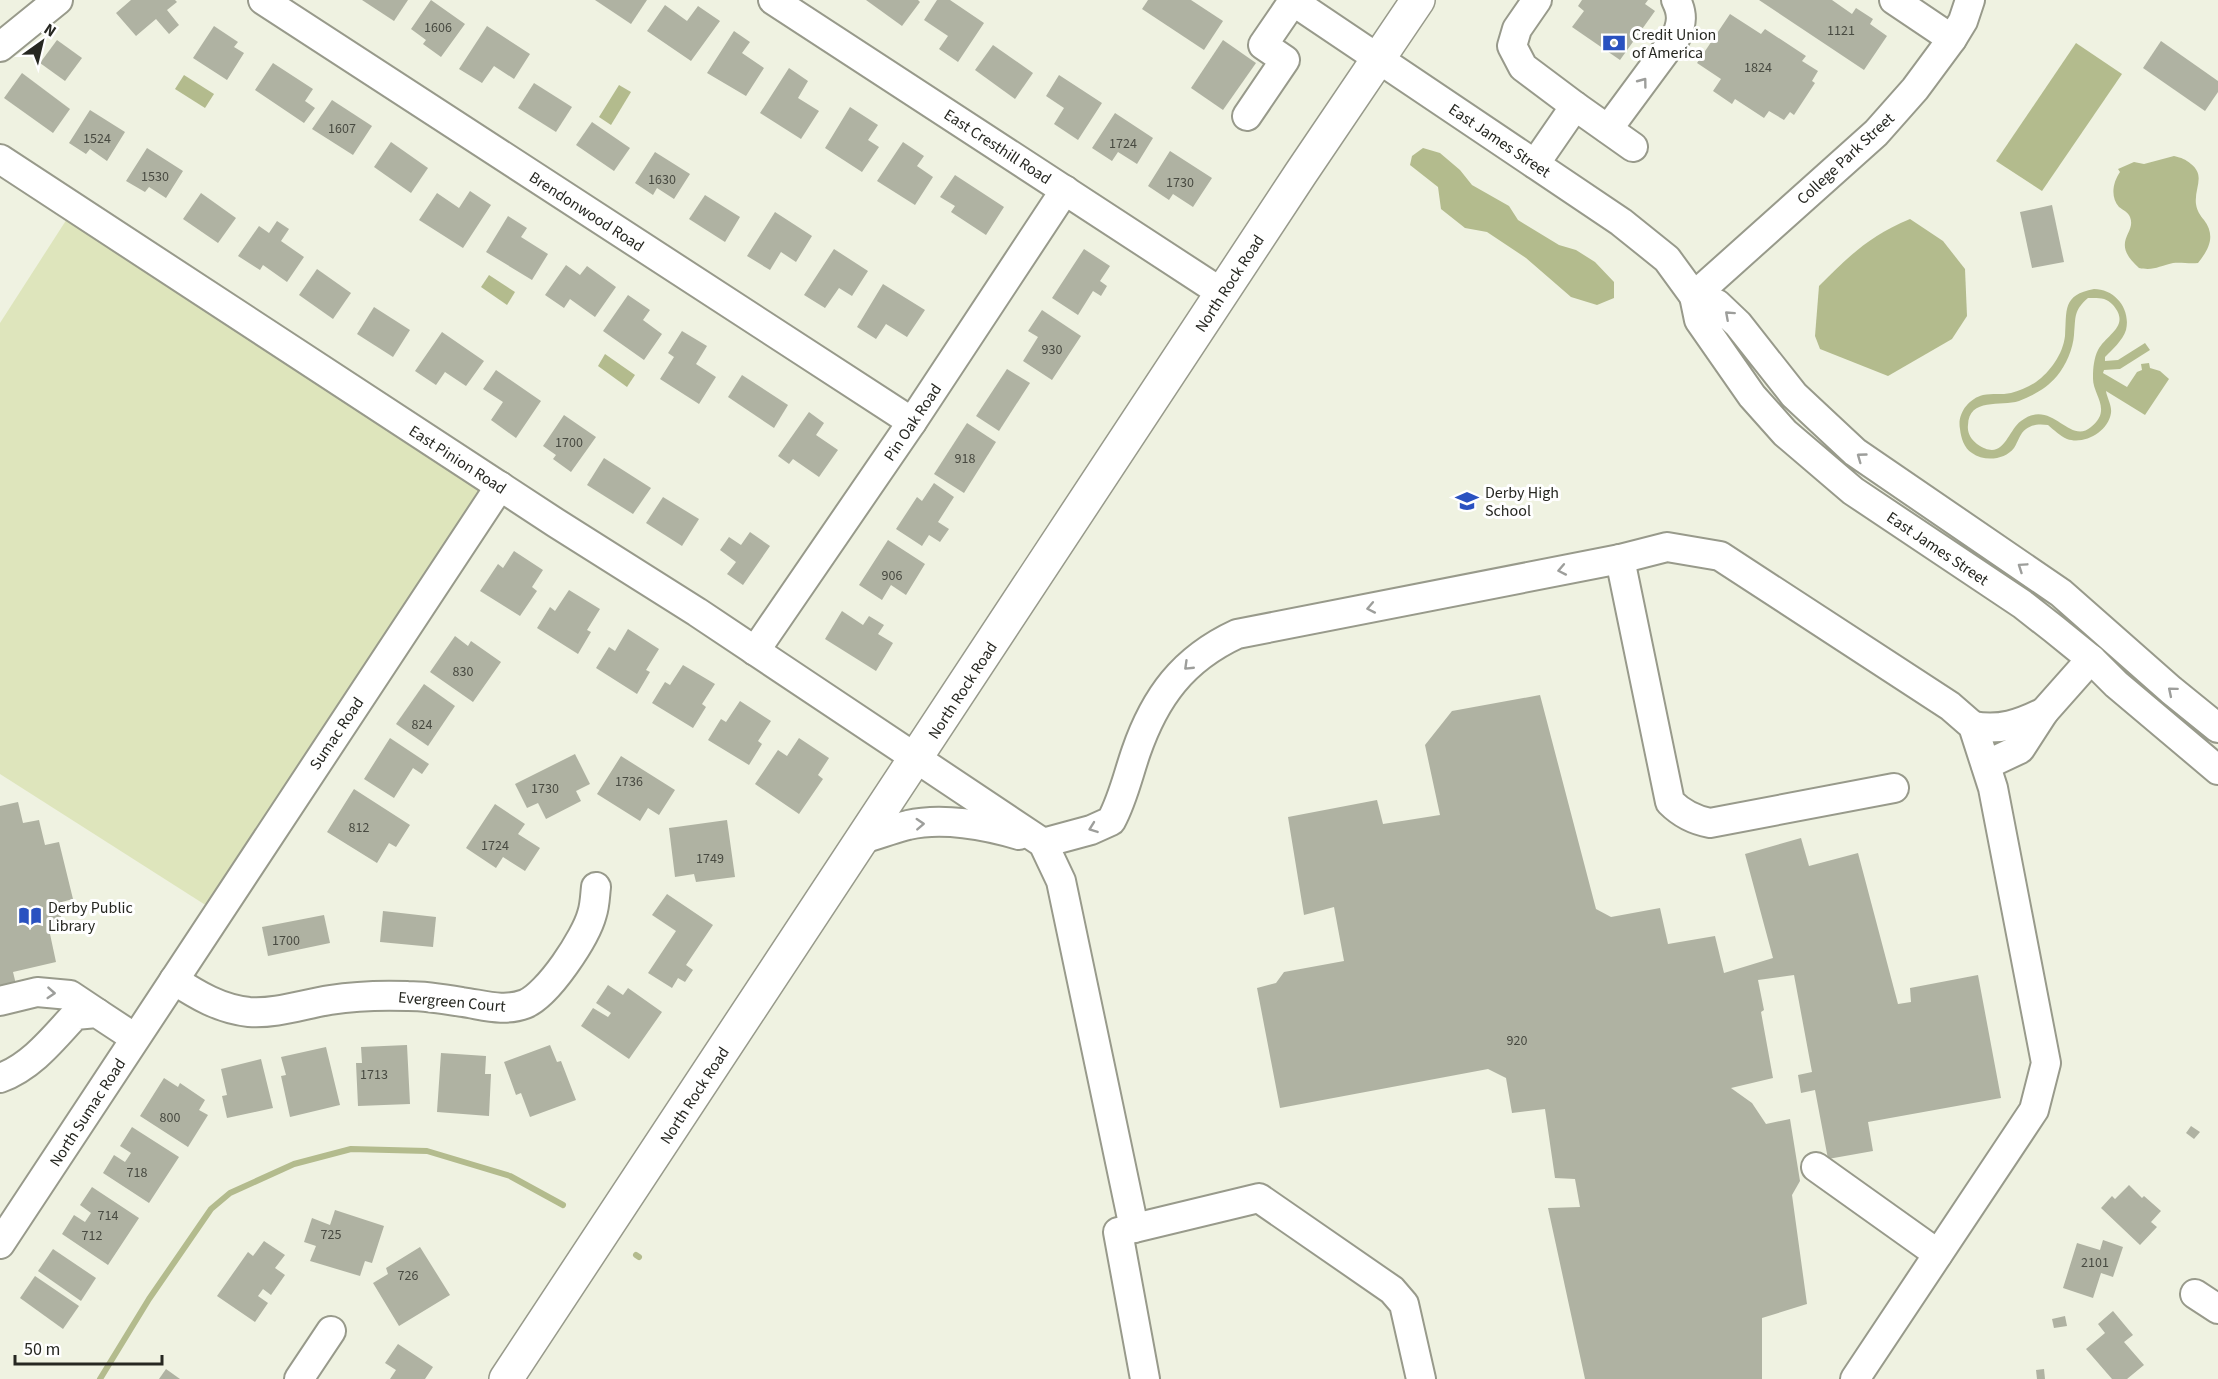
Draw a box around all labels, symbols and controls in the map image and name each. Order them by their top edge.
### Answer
north arrow [12,12,72,72]
text: N [39,18,60,42]
house number: 1606 [424,18,452,38]
house number: 1121 [1827,21,1855,41]
place label: Credit Union of America [1632,24,1716,64]
bank icon: Credit Union of America [1601,30,1627,56]
house number: 1824 [1744,58,1772,78]
one-way arrow [1636,78,1647,89]
street label: East James Street [1444,99,1555,183]
street label: East Cresthill Road [939,104,1055,190]
street label: College Park Street [1792,107,1900,210]
house number: 1607 [328,119,356,139]
house number: 1524 [83,129,111,149]
house number: 1724 [1109,134,1137,154]
street label: Brendonwood Road [525,166,648,257]
house number: 1530 [141,167,169,187]
house number: 1630 [648,170,676,190]
house number: 1730 [1166,173,1194,193]
street label: North Rock Road [1190,230,1270,337]
one-way arrow [1725,311,1736,322]
house number: 930 [1042,340,1062,360]
street label: Pin Oak Road [879,379,947,466]
street label: East Pinion Road [404,420,510,500]
house number: 1700 [555,433,583,453]
house number: 918 [955,449,975,469]
one-way arrow [1857,453,1868,464]
place label: Derby High School [1485,482,1559,522]
school or university icon: Derby High School [1454,488,1480,514]
street label: East James Street [1882,507,1993,591]
one-way arrow [1557,563,1567,576]
one-way arrow [2018,563,2029,574]
house number: 906 [882,566,902,586]
one-way arrow [1366,601,1376,614]
street label: North Rock Road [923,637,1003,744]
one-way arrow [1185,658,1196,669]
house number: 830 [453,662,473,682]
one-way arrow [2168,688,2179,699]
street label: Sumac Road [304,693,369,774]
house number: 824 [412,715,432,735]
house number: 1736 [615,772,643,792]
house number: 1730 [531,779,559,799]
house number: 812 [349,818,369,838]
one-way arrow [915,818,924,831]
one-way arrow [1088,821,1099,834]
house number: 1724 [481,836,509,856]
house number: 1749 [696,849,724,869]
place label: Derby Public Library [48,897,133,937]
library icon: Derby Public Library [17,903,43,929]
house number: 1700 [272,931,300,951]
street label: Evergreen Court [397,986,507,1018]
one-way arrow [46,987,55,1000]
house number: 920 [1507,1031,1527,1051]
street label: North Rock Road [655,1042,735,1149]
street label: North Sumac Road [44,1054,131,1171]
house number: 1713 [360,1065,388,1085]
house number: 800 [160,1108,180,1128]
house number: 718 [127,1163,147,1183]
house number: 714 [98,1206,118,1226]
house number: 725 [321,1225,341,1245]
house number: 712 [82,1226,102,1246]
house number: 2101 [2081,1253,2109,1273]
house number: 726 [398,1266,418,1286]
scale bar [15,1328,162,1366]
text: 50 m [24,1337,60,1362]

